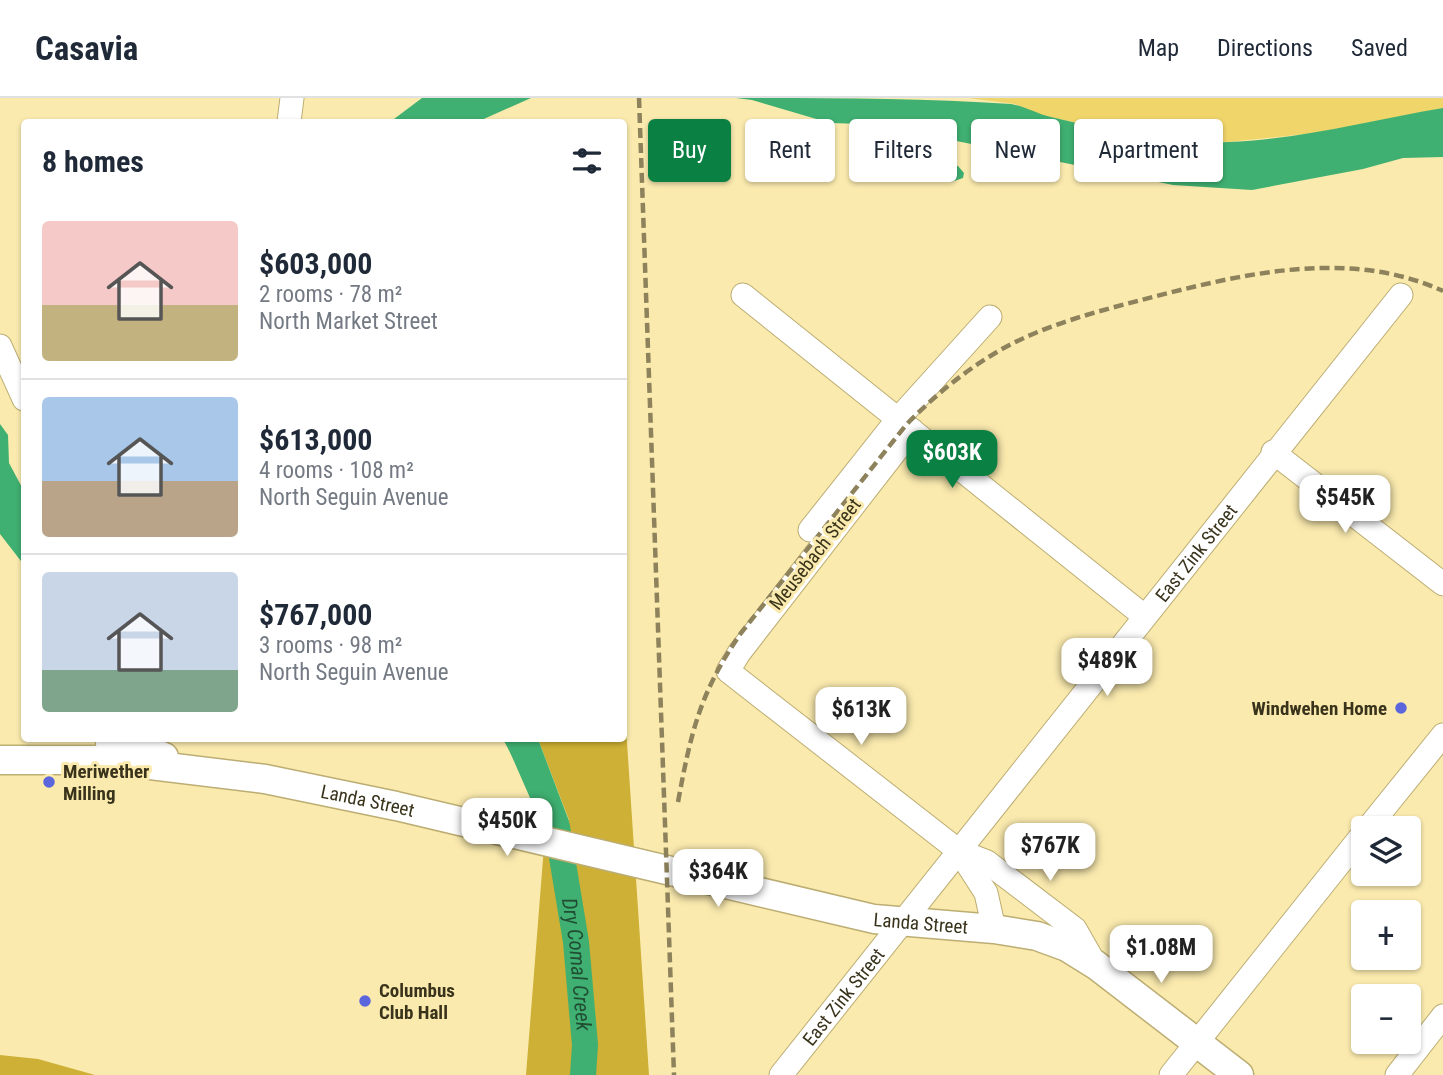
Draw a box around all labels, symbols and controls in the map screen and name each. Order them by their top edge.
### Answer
text: Casavia [35,29,138,68]
text: Map [1138,34,1179,62]
text: Directions [1217,34,1313,62]
text: Saved [1351,34,1408,62]
chip: Buy [648,119,731,182]
chip: Rent [745,119,835,182]
chip: Filters [849,119,957,182]
chip: New [971,119,1060,182]
chip: Apartment [1074,119,1223,182]
icon: filters [568,142,606,180]
text: 8 homes [42,144,144,179]
text: $603,000 [259,246,372,281]
icon: home [98,249,182,333]
text: 2 rooms · 78 m² [259,281,402,308]
text: North Market Street [259,308,438,335]
text: $613,000 [259,422,372,457]
icon: home [98,425,182,509]
pin: $603K [903,430,1001,490]
text: $603K [922,439,982,466]
text: 4 rooms · 108 m² [259,457,414,484]
pin: $545K [1296,476,1394,535]
text: North Seguin Avenue [259,484,449,511]
text: $545K [1315,484,1375,511]
street label: Meusebach Street [764,494,866,614]
street label: East Zink Street [1150,499,1242,606]
text: $767,000 [259,597,372,632]
icon: home [98,600,182,684]
text: 3 rooms · 98 m² [259,632,402,659]
pin: $489K [1058,638,1156,698]
text: $489K [1077,647,1137,674]
text: North Seguin Avenue [259,659,449,686]
pin: $613K [812,688,910,747]
text: $613K [831,696,891,723]
place label: Windwehen Home [1252,697,1387,720]
marker: Windwehen Home [1393,700,1409,716]
place label: Meriwether Milling [63,760,149,805]
marker: Meriwether Milling [41,774,57,790]
street label: Landa Street [319,779,417,821]
pin: $450K [458,798,556,858]
text: $450K [477,807,537,834]
map controls [1351,816,1421,1054]
button: layers [1351,816,1421,886]
pin: $767K [1001,824,1099,883]
text: $767K [1020,832,1080,859]
pin: $364K [669,850,767,909]
text: $364K [688,858,748,885]
water label: Dry Comal Creek [557,896,596,1033]
button: + [1351,900,1421,970]
street label: Landa Street [873,907,969,938]
pin: $1.08M [1104,926,1218,985]
text: $1.08M [1126,934,1196,961]
street label: East Zink Street [797,943,889,1050]
place label: Columbus Club Hall [379,979,455,1024]
button: − [1351,984,1421,1054]
marker: Columbus Club Hall [357,993,373,1009]

